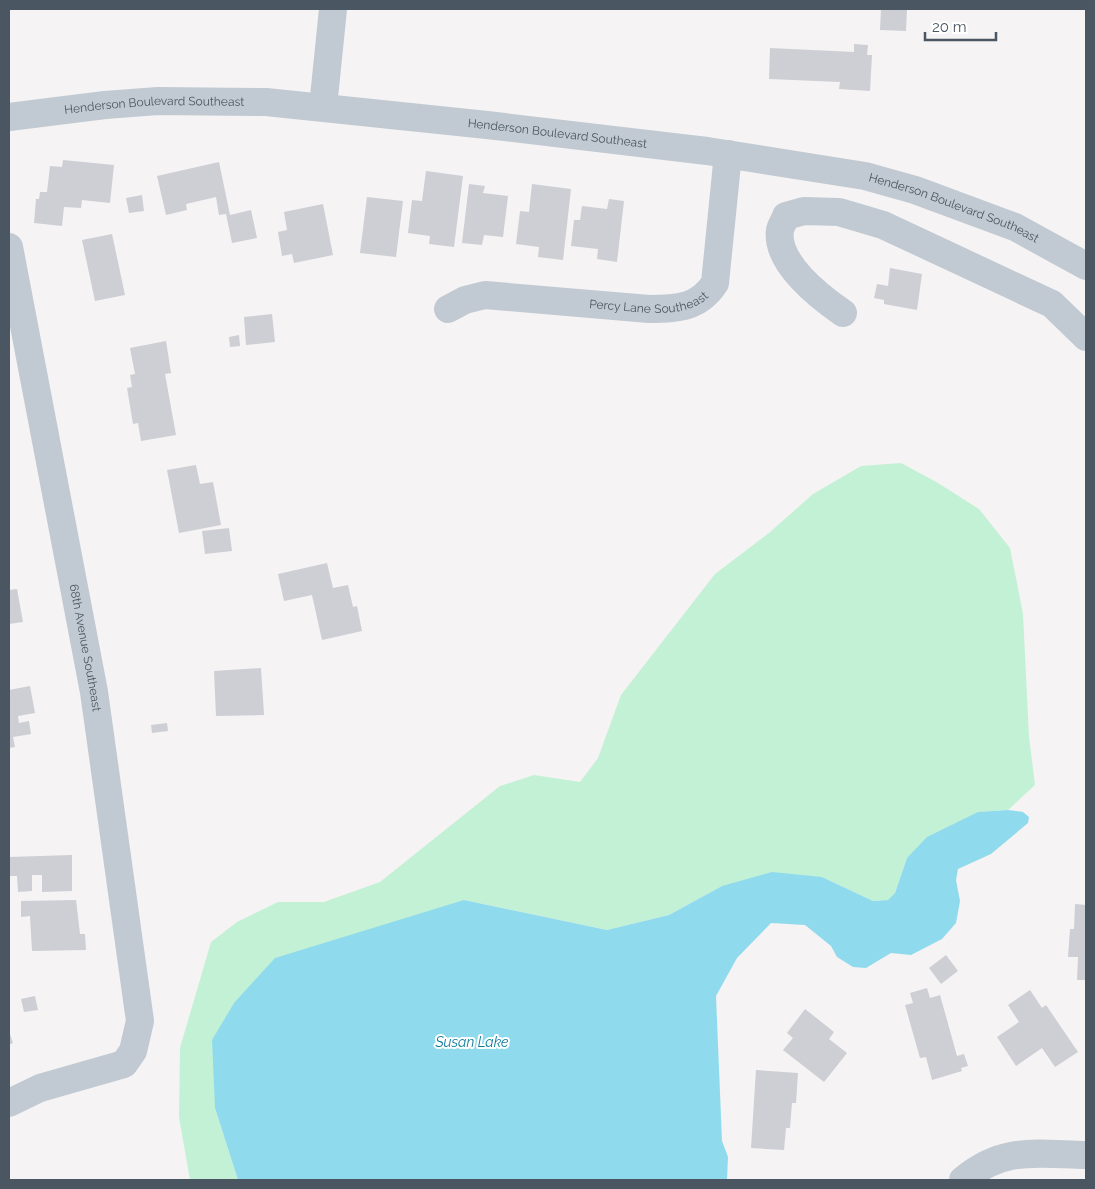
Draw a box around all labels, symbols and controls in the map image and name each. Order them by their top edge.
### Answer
scale bar [925,10,996,42]
text: 20 m [932,18,967,36]
street label: Henderson Boulevard Southeast [64,94,244,117]
street label: Henderson Boulevard Southeast [467,116,648,151]
street label: Henderson Boulevard Southeast [867,170,1041,246]
street label: Percy Lane Southeast [589,289,711,316]
street label: 68th Avenue Southeast [67,583,104,712]
water label: Susan Lake [434,1034,509,1050]

